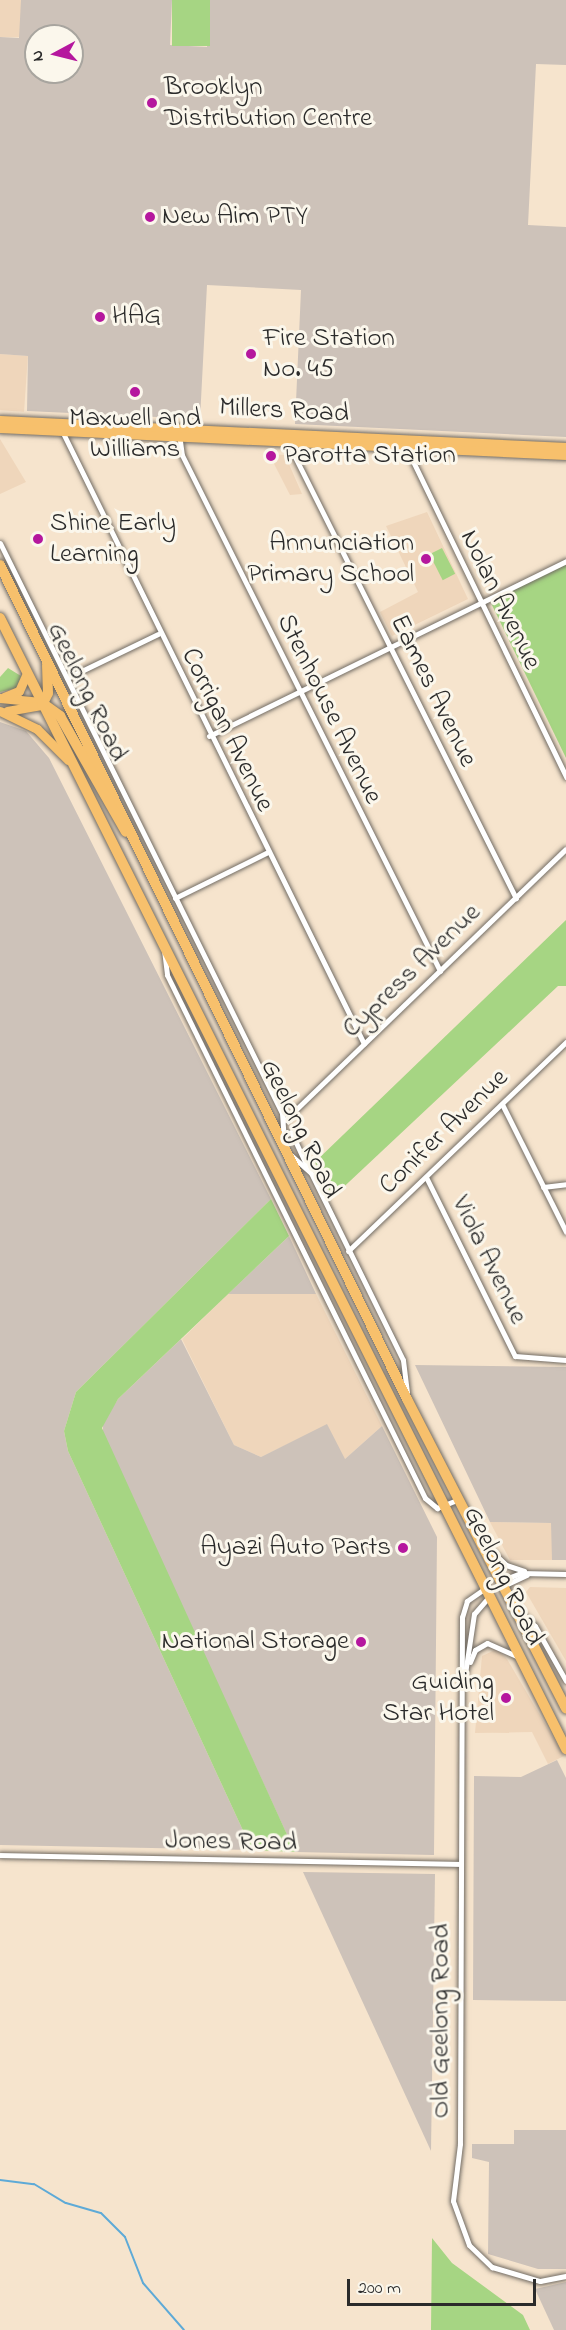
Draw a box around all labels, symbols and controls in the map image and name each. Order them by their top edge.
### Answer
north arrow [24,24,84,84]
text: N [26,49,51,63]
place label: Brooklyn Distribution Centre [164,71,372,134]
marker: Brooklyn Distribution Centre [145,96,159,110]
place label: New Aim PTY [162,201,308,233]
marker: New Aim PTY [143,210,157,224]
place label: HAG [112,301,161,333]
marker: HAG [93,310,107,324]
place label: Fire Station No. 45 [263,322,395,385]
marker: Fire Station No. 45 [244,347,258,361]
marker: Maxwell and Williams [128,385,142,399]
street label: Millers Road [218,391,350,431]
place label: Maxwell and Williams [69,402,201,465]
place label: Parotta Station [283,440,456,472]
marker: Parotta Station [264,449,278,463]
place label: Shine Early Learning [50,507,176,570]
street label: Nolan Avenue [452,525,548,675]
place label: Annunciation Primary School [247,527,414,590]
marker: Shine Early Learning [31,532,45,546]
marker: Annunciation Primary School [419,552,433,566]
street label: Stenhouse Avenue [269,609,389,809]
street label: Eames Avenue [382,610,484,772]
street label: Geelong Road [39,617,135,767]
street label: Corrigan Avenue [173,643,281,817]
street label: Cypress Avenue [336,897,488,1045]
street label: Geelong Road [252,1054,348,1204]
street label: Conifer Avenue [372,1062,516,1202]
street label: Viola Avenue [444,1191,534,1329]
street label: Geelong Road [455,1501,551,1651]
place label: Ayazi Auto Parts [200,1532,391,1564]
marker: Ayazi Auto Parts [396,1541,410,1555]
place label: National Storage [161,1626,349,1658]
marker: National Storage [354,1635,368,1649]
place label: Guiding Star Hotel [382,1666,494,1729]
marker: Guiding Star Hotel [499,1691,513,1705]
street label: Jones Road [165,1825,297,1859]
street label: Old Geelong Road [425,1924,457,2118]
scale bar [350,2267,539,2305]
text: 200 m [358,2276,401,2302]

